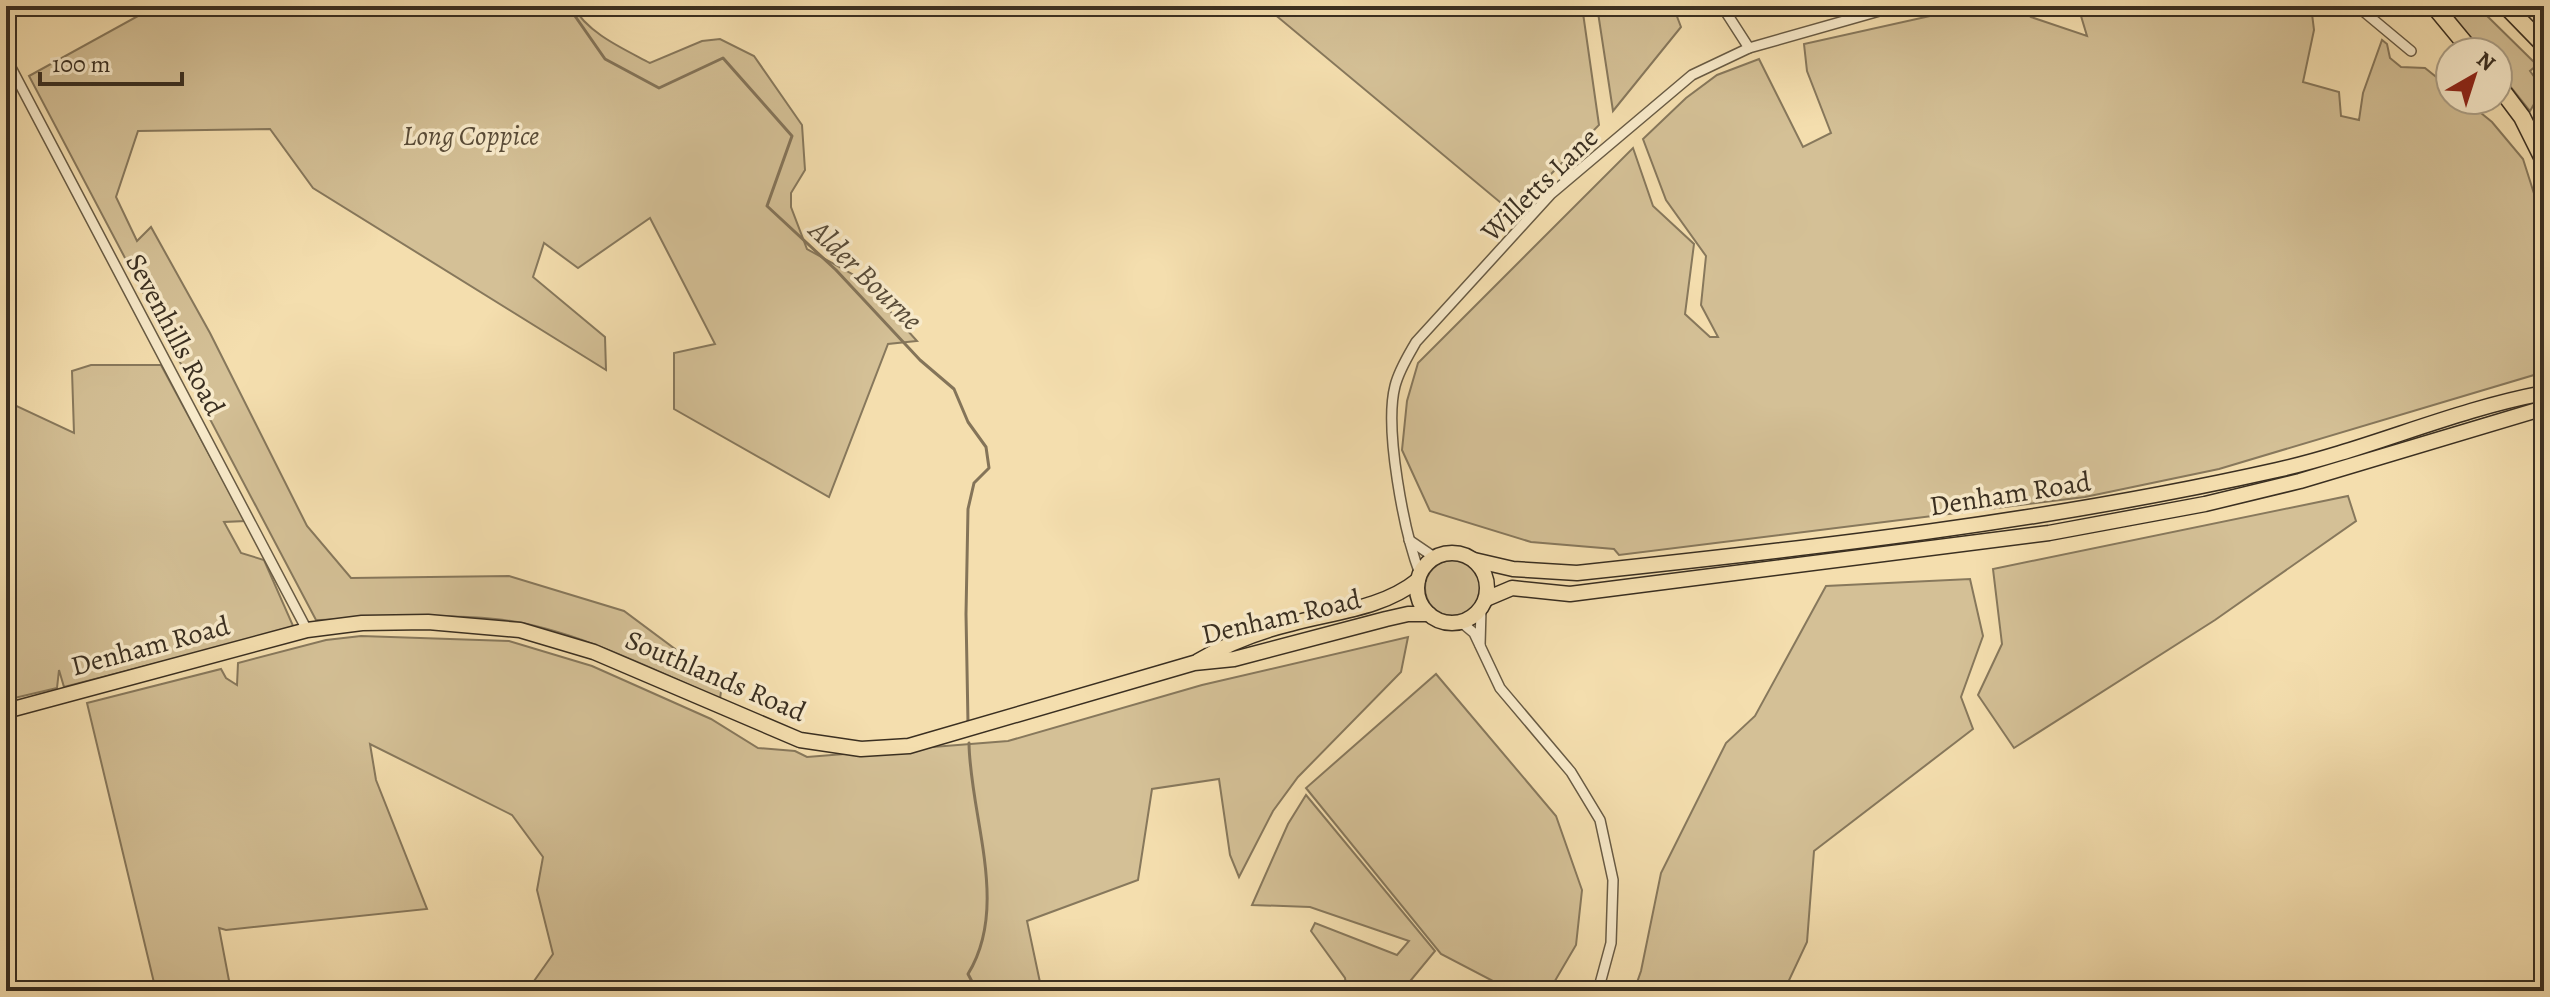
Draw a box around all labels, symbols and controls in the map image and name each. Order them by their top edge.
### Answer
scale bar [40,36,182,86]
north arrow [2434,36,2514,116]
text: N [2470,45,2502,78]
text: 100 m [52,48,111,80]
park label: Long Coppice [403,117,539,155]
street label: Willetts Lane [1472,119,1607,251]
water label: Alder Bourne [799,209,932,339]
street label: Sevenhills Road [116,247,234,423]
street label: Denham Road [1927,462,2094,525]
street label: Denham Road [1198,580,1366,654]
street label: Denham Road [67,606,235,685]
street label: Southlands Road [619,621,813,731]

